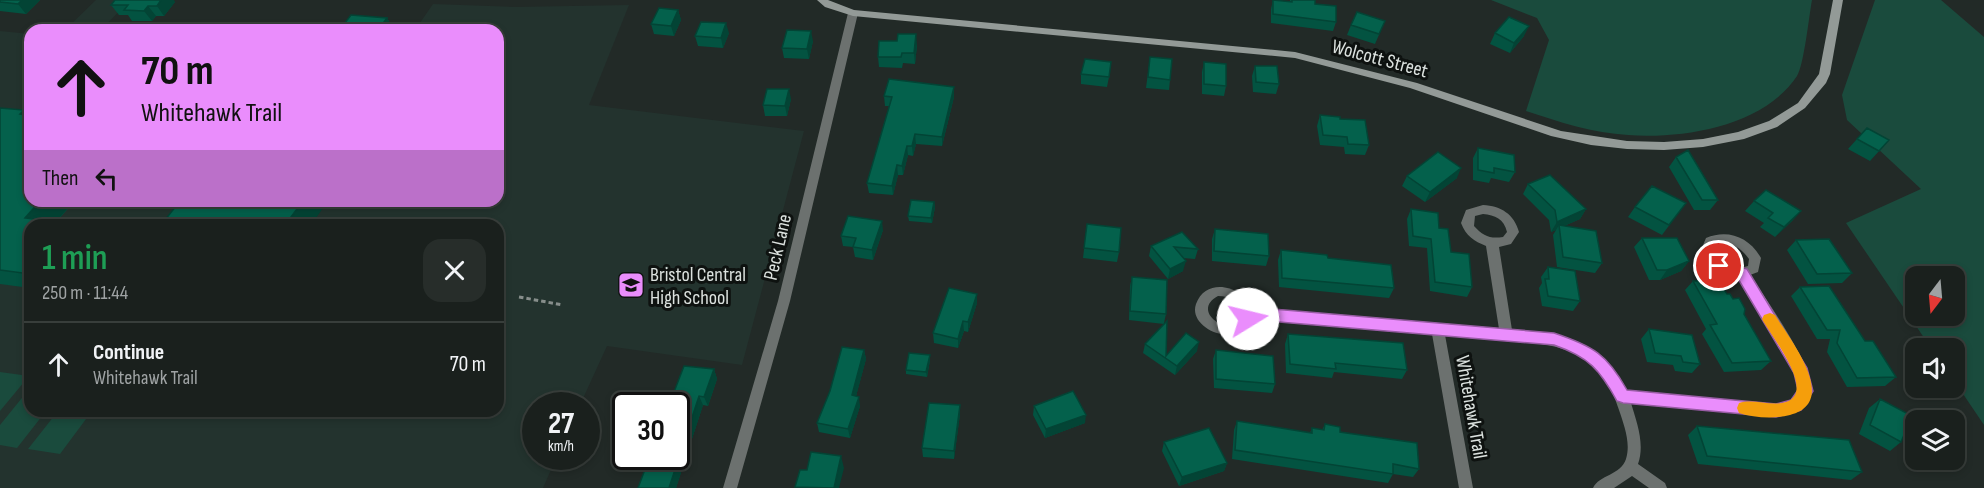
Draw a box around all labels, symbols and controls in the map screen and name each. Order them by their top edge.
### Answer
street label: Wolcott Street [1329,35,1430,83]
text: 70 m [141,46,214,97]
icon: ahead [42,48,120,126]
text: Whitehawk Trail [141,97,282,129]
icon: left [90,162,123,195]
text: Then [42,165,78,192]
street label: Peck Lane [759,212,797,283]
text: 1 min [42,237,107,280]
button: close [423,239,486,302]
pin [1693,240,1744,291]
icon: arrive [1702,249,1735,282]
place label: Bristol Central High School [650,263,746,310]
north arrow [1905,266,1965,326]
map controls [1905,266,1965,470]
school or university icon: Bristol Central High School [616,270,646,300]
text: 250 m · 11:44 [42,281,128,305]
position arrow [1216,287,1280,351]
button: sound [1905,338,1965,398]
text: Continue [93,339,164,366]
icon: ahead [42,348,75,381]
text: 70 m [450,351,486,378]
street label: Whitehawk Trail [1450,354,1492,461]
text: Whitehawk Trail [93,366,198,390]
speed limit sign: 30 [612,392,690,470]
text: 27 [548,406,574,442]
button: layers [1905,410,1965,470]
text: km/h [548,437,574,456]

